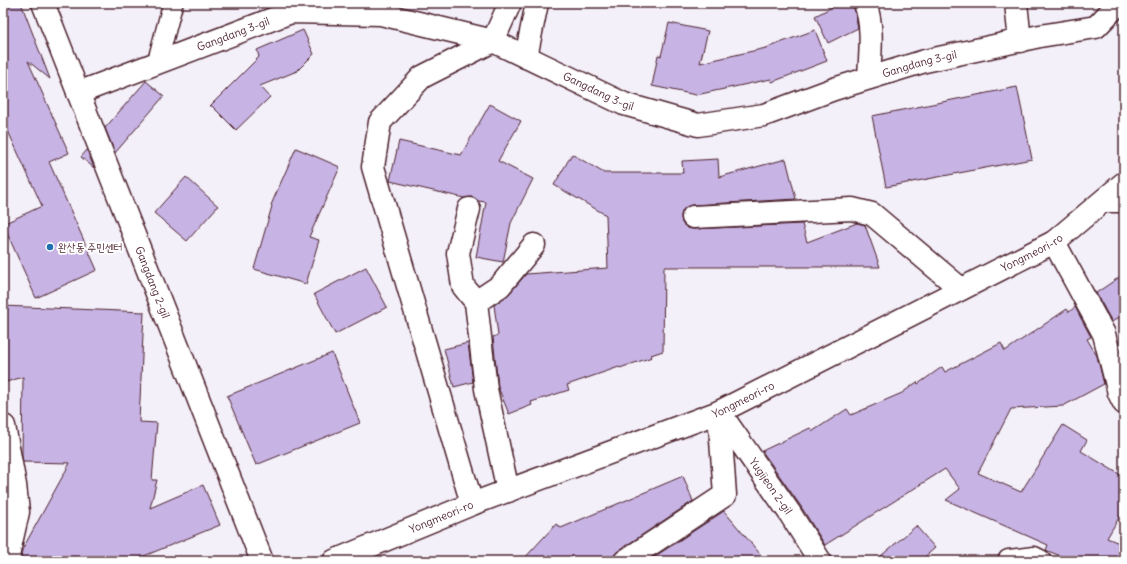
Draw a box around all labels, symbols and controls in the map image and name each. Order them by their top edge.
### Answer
street label: Gangdang 3-gil [195,14,271,54]
street label: Gangdang 3-gil [881,47,958,81]
street label: Gangdang 3-gil [561,69,635,113]
street label: Yongmeori-ro [999,231,1066,275]
place label: 완산동 주민센터 [58,240,123,254]
marker: 완산동 주민센터 [45,242,55,252]
street label: Gangdang 2-gil [132,244,173,320]
street label: Yongmeori-ro [710,378,777,421]
street label: Yugijeon 2-gil [746,455,795,517]
street label: Yongmeori-ro [407,497,475,536]

